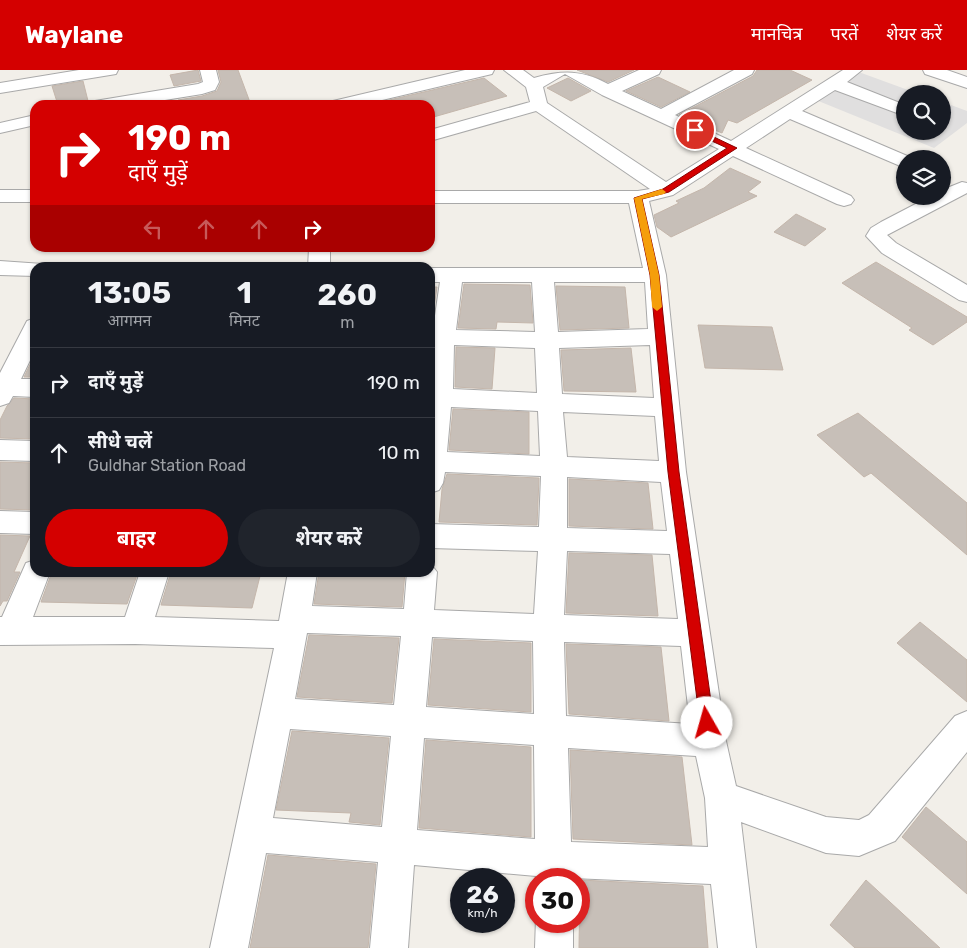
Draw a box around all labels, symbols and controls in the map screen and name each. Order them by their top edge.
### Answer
text: Waylane [25,21,123,49]
text: मानचित्र [751,23,803,45]
text: परतें [831,23,858,45]
text: शेयर करें [886,23,942,45]
map controls [896,85,951,205]
button: search [896,85,951,140]
pin [674,109,716,151]
icon: arrive [681,116,709,144]
text: 190 m [128,117,231,159]
icon: right [45,120,110,185]
button: layers [896,150,951,205]
text: दाएँ मुड़ें [128,159,188,186]
icon: left [139,215,167,243]
icon: ahead [192,215,220,243]
icon: ahead [245,215,273,243]
icon: right [298,215,326,243]
text: 13:05 [88,275,171,311]
text: 1 [237,275,252,311]
text: 260 [318,277,377,313]
text: आगमन [108,311,151,330]
text: मिनट [229,311,260,330]
text: m [340,313,354,332]
icon: right [45,369,73,397]
text: दाएँ मुड़ें [88,370,143,393]
text: 190 m [367,371,420,394]
text: सीधे चलें [88,430,152,453]
icon: ahead [45,439,73,467]
text: 10 m [378,441,420,464]
text: Guldhar Station Road [88,456,246,475]
button: बाहर [45,509,228,567]
button: शेयर करें [238,509,420,567]
position arrow [680,696,732,748]
speed limit sign: 30 [525,868,590,933]
text: 26 [466,880,499,909]
text: km/h [468,906,497,920]

